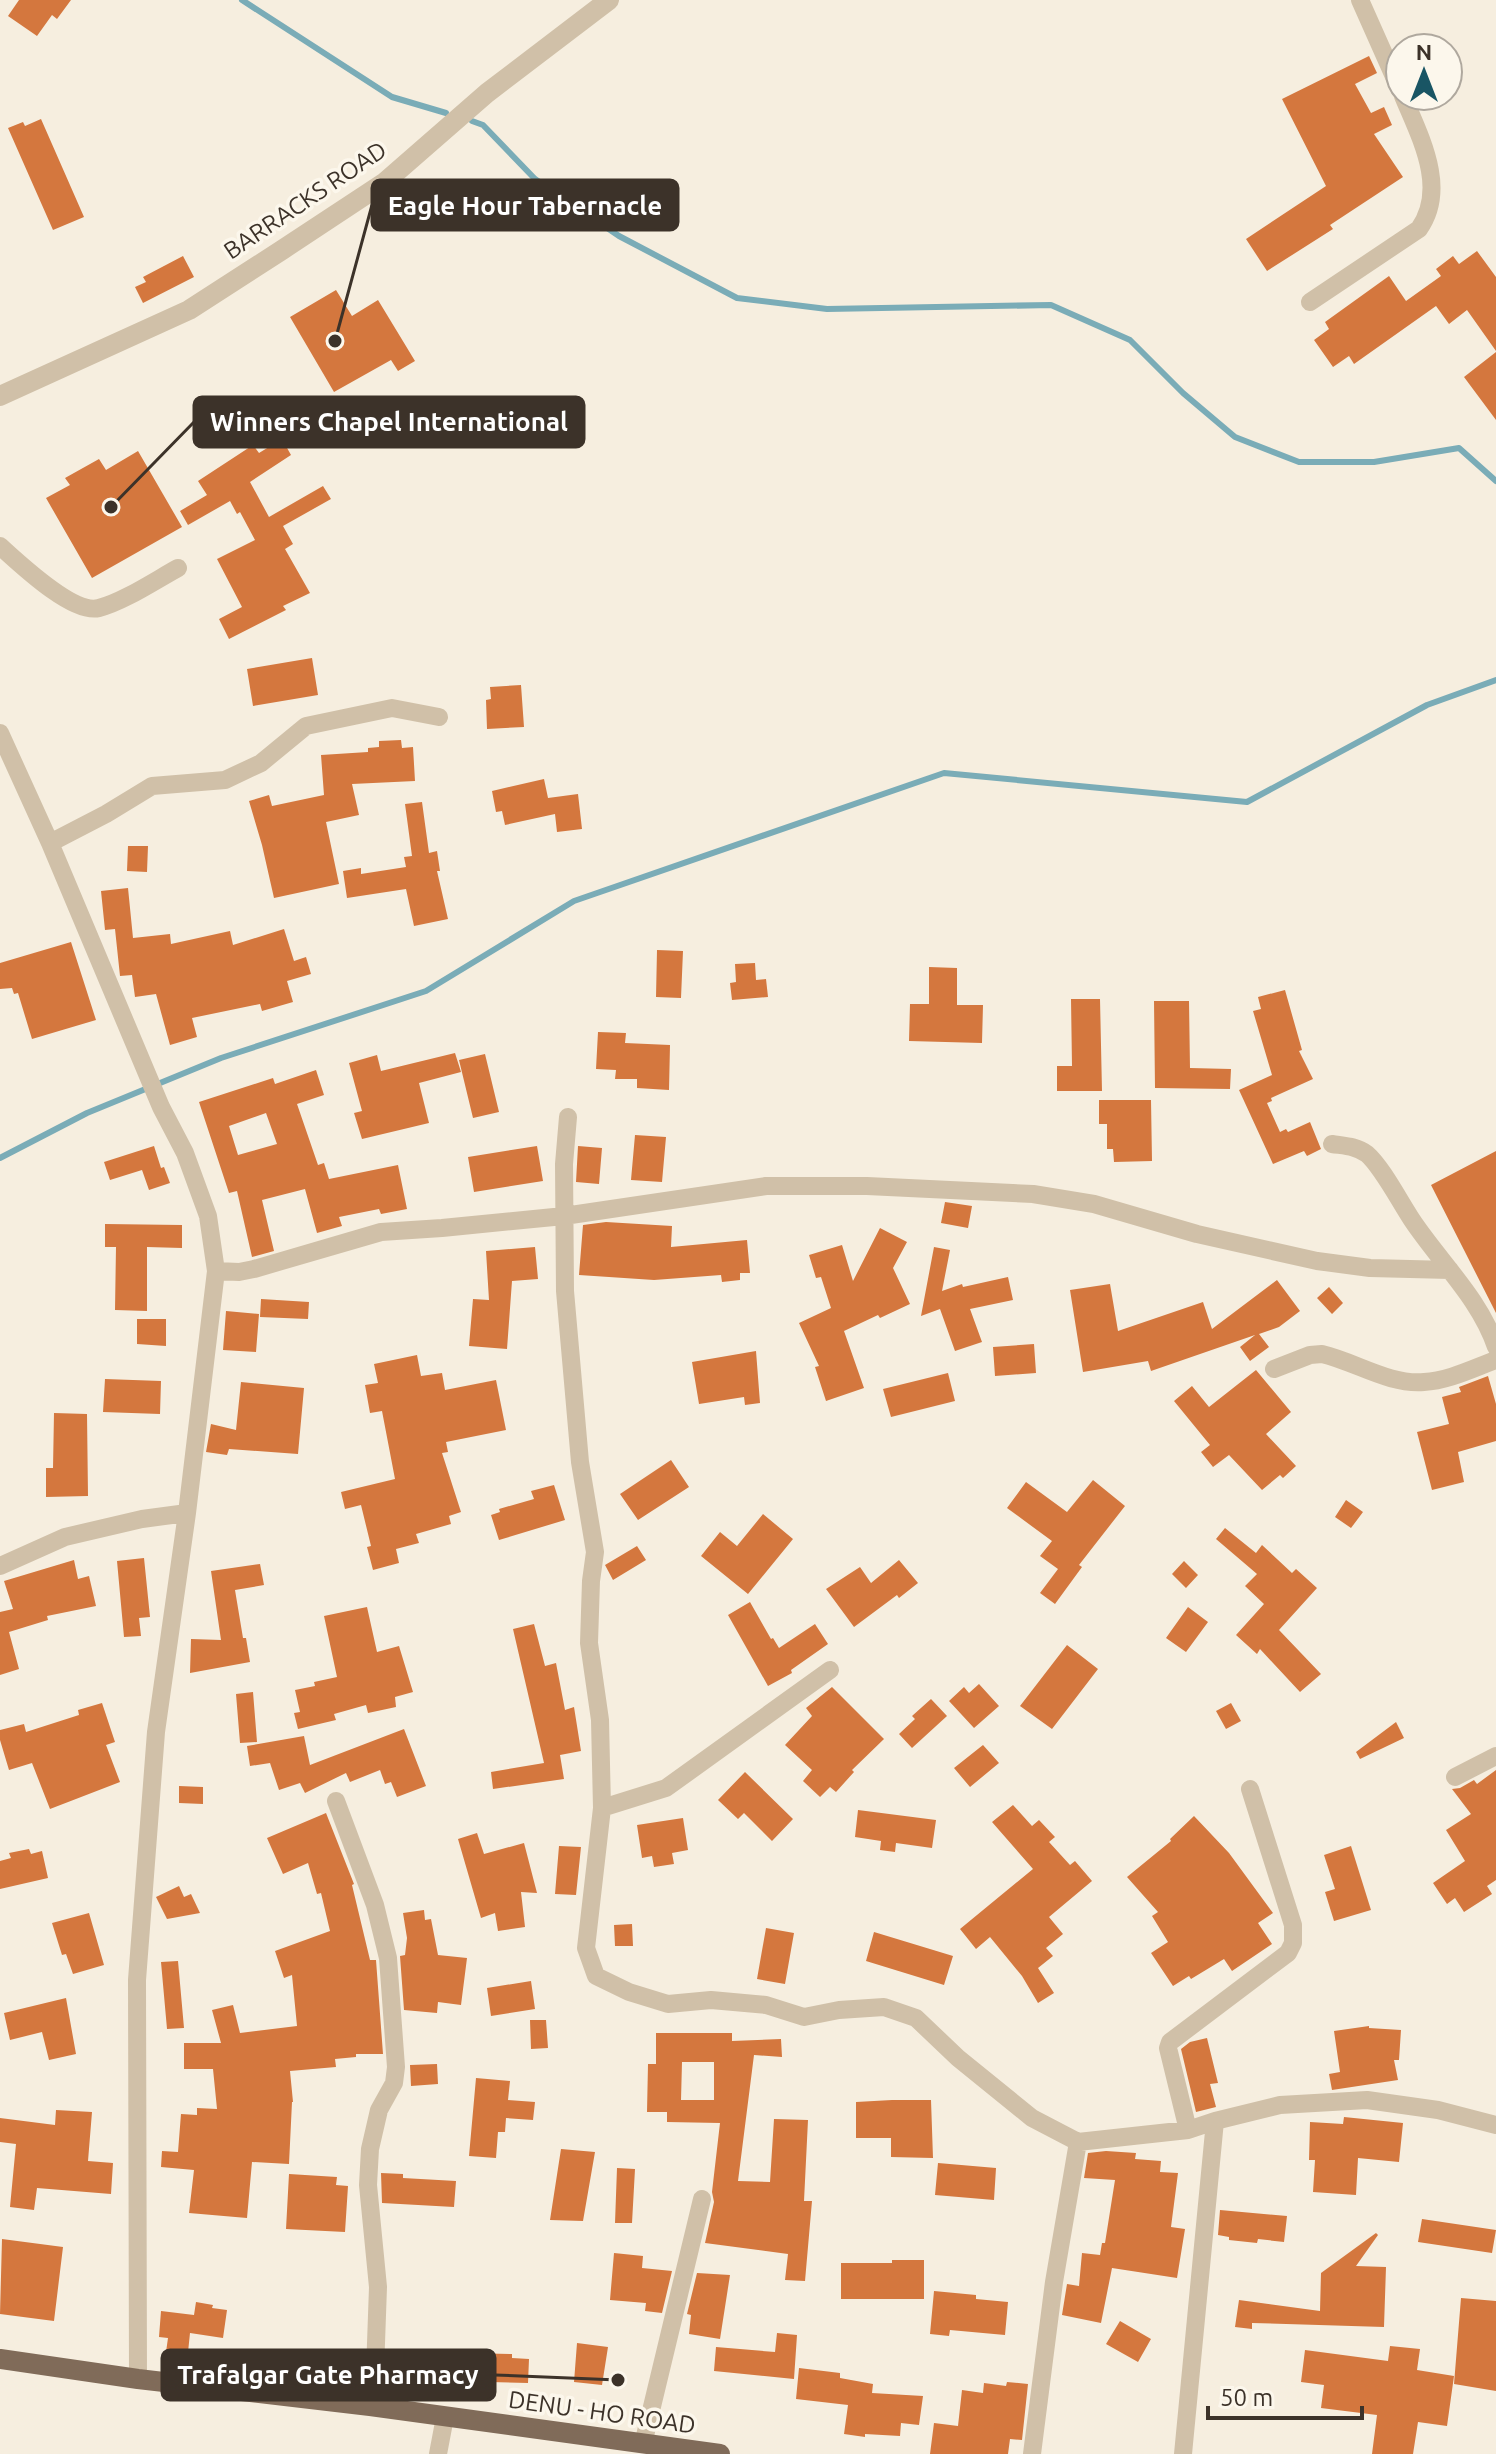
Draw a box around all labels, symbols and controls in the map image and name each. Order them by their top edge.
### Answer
north arrow [1384,32,1464,112]
text: N [1416,39,1432,64]
street label: BARRACKS ROAD [219,136,391,264]
callout: Eagle Hour Tabernacle [372,180,678,230]
text: Eagle Hour Tabernacle [388,191,662,220]
callout: Winners Chapel International [194,397,584,447]
text: Winners Chapel International [210,407,568,436]
callout: Trafalgar Gate Pharmacy [162,2350,495,2400]
text: Trafalgar Gate Pharmacy [177,2360,479,2389]
scale bar [1208,2370,1362,2420]
text: 50 m [1220,2384,1273,2411]
street label: DENU - HO ROAD [507,2386,697,2438]

